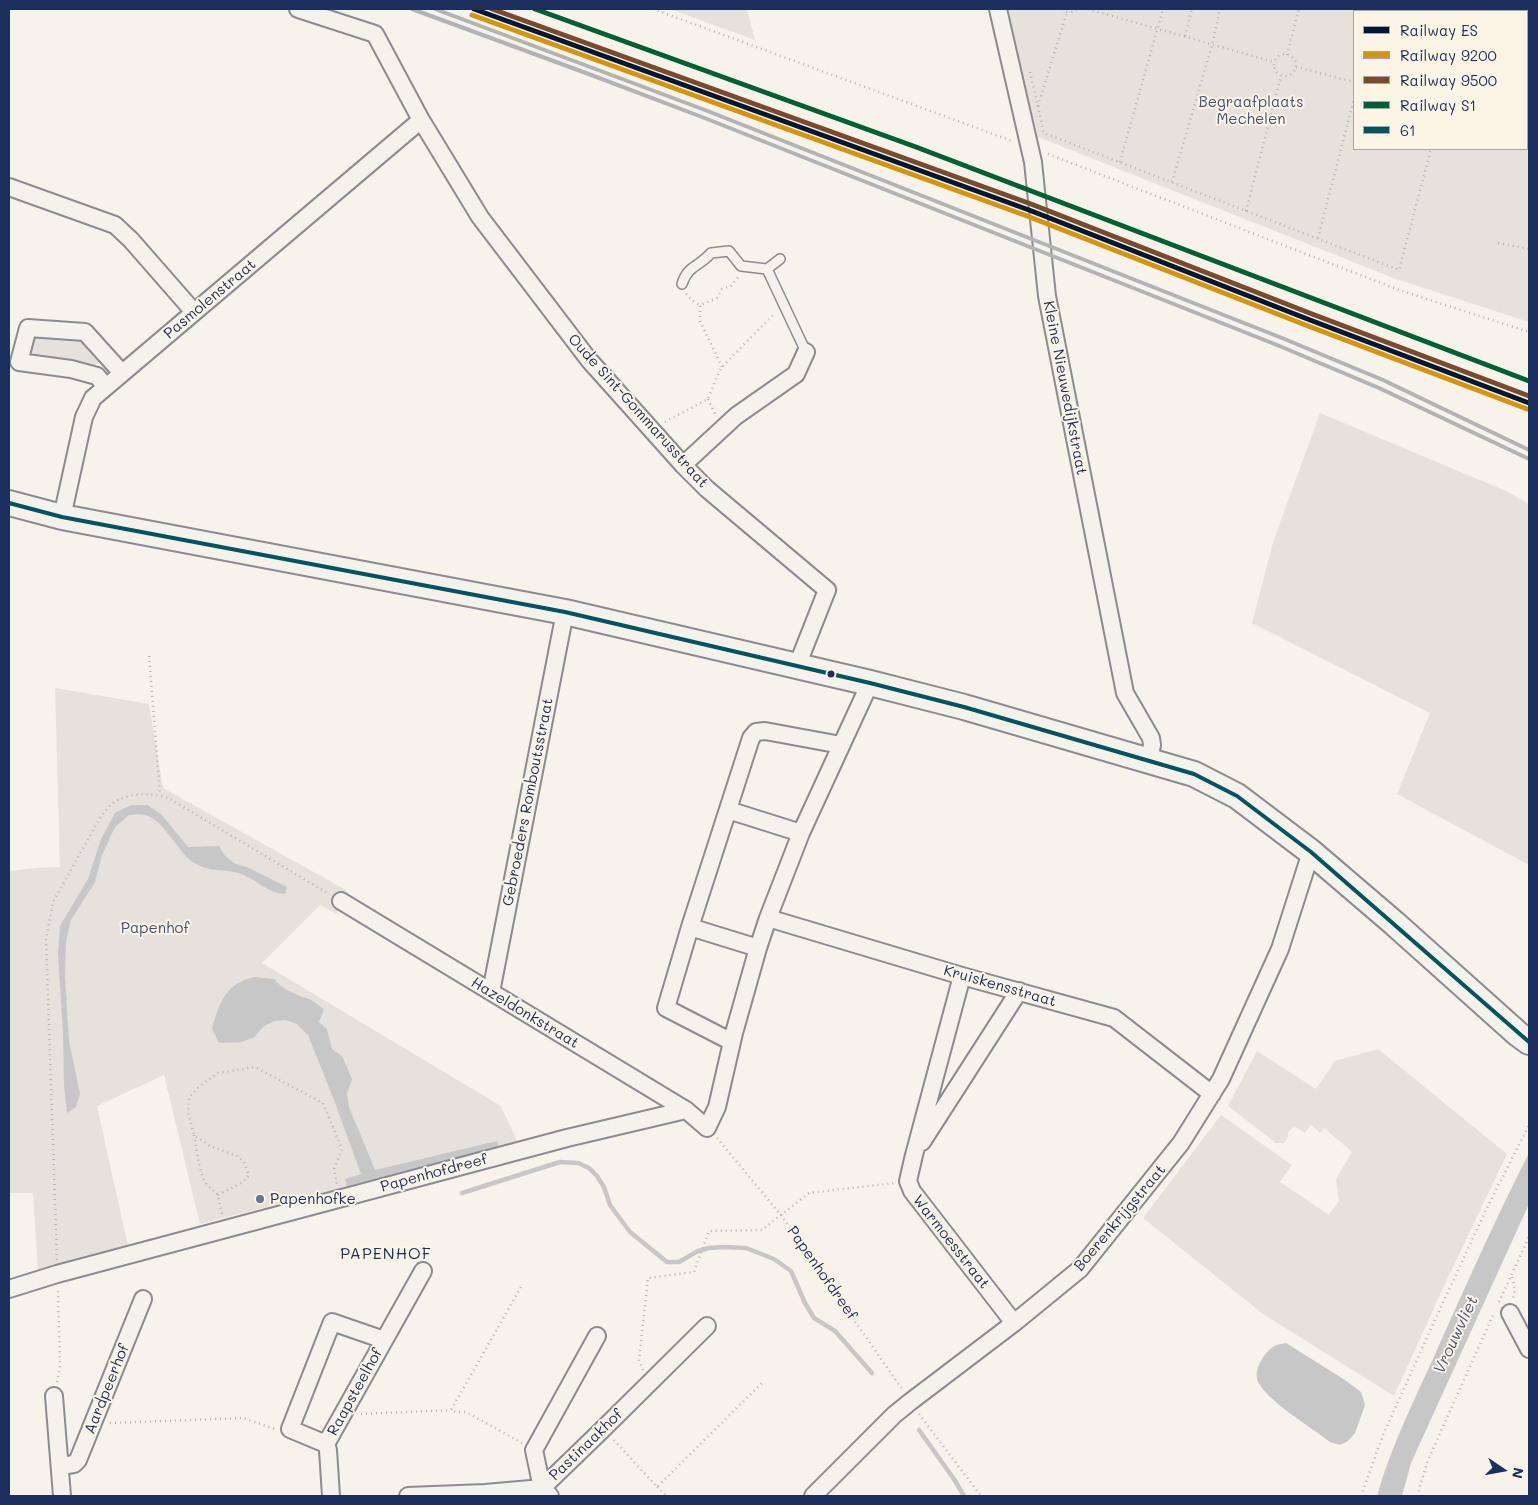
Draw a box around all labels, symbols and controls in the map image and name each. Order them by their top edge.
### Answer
legend [1353,10,1528,150]
text: Railway ES [1400,20,1478,40]
text: Railway 9200 [1400,45,1497,65]
text: Railway 9500 [1400,70,1497,90]
park label: Begraafplaats Mechelen [1199,93,1303,128]
text: Railway S1 [1400,95,1476,115]
text: 61 [1400,120,1416,140]
street label: Pasmolenstraat [160,255,260,343]
street label: Kleine Nieuwedijkstraat [1039,299,1091,477]
street label: Oude Sint-Gommarusstraat [564,330,712,492]
unlabelled marker [826,669,836,679]
street label: Gebroeders Romboutsstraat [499,696,557,908]
park label: Papenhof [121,919,189,937]
street label: Kruiskensstraat [942,961,1058,1011]
street label: Hazeldonkstraat [468,974,582,1052]
street label: Papenhofdreef [379,1150,489,1196]
street label: Boerenkrijgstraat [1070,1161,1170,1275]
place label: Papenhofke [270,1190,356,1208]
street label: Warmoesstraat [909,1191,993,1293]
marker: Papenhofke [254,1193,266,1205]
street label: Papenhofdreef [783,1223,861,1323]
district label: PAPENHOF [339,1244,433,1264]
water label: Vrouwvliet [1430,1293,1482,1377]
street label: Aardpeerhof [81,1341,133,1437]
street label: Raapsteelhof [324,1345,386,1439]
street label: Pastinaakhof [546,1405,626,1485]
north arrow [1478,1445,1528,1495]
text: N [1508,1466,1529,1480]

